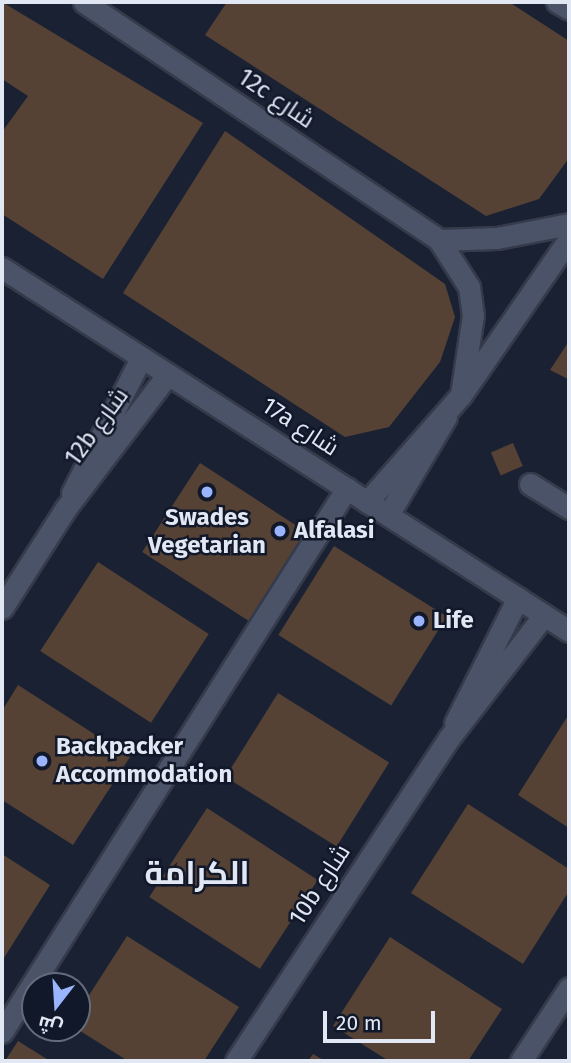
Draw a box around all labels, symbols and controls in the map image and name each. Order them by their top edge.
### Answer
street label: 12c شارع [232,63,320,135]
street label: 12b شارع [59,382,135,472]
street label: 17a شارع [256,391,344,463]
marker: Swades Vegetarian [199,484,215,500]
place label: Swades Vegetarian [148,504,266,560]
place label: Alfalasi [294,517,374,545]
marker: Alfalasi [272,523,288,539]
place label: Life [433,607,474,635]
marker: Life [411,613,427,629]
place label: Backpacker Accommodation [56,733,232,789]
marker: Backpacker Accommodation [34,753,50,769]
street label: 10b شارع [283,839,357,931]
district label: الكرامة [145,854,249,892]
north arrow [21,972,91,1042]
scale bar [326,996,438,1040]
text: 20 m [336,1010,382,1036]
text: ش [35,1011,65,1040]

